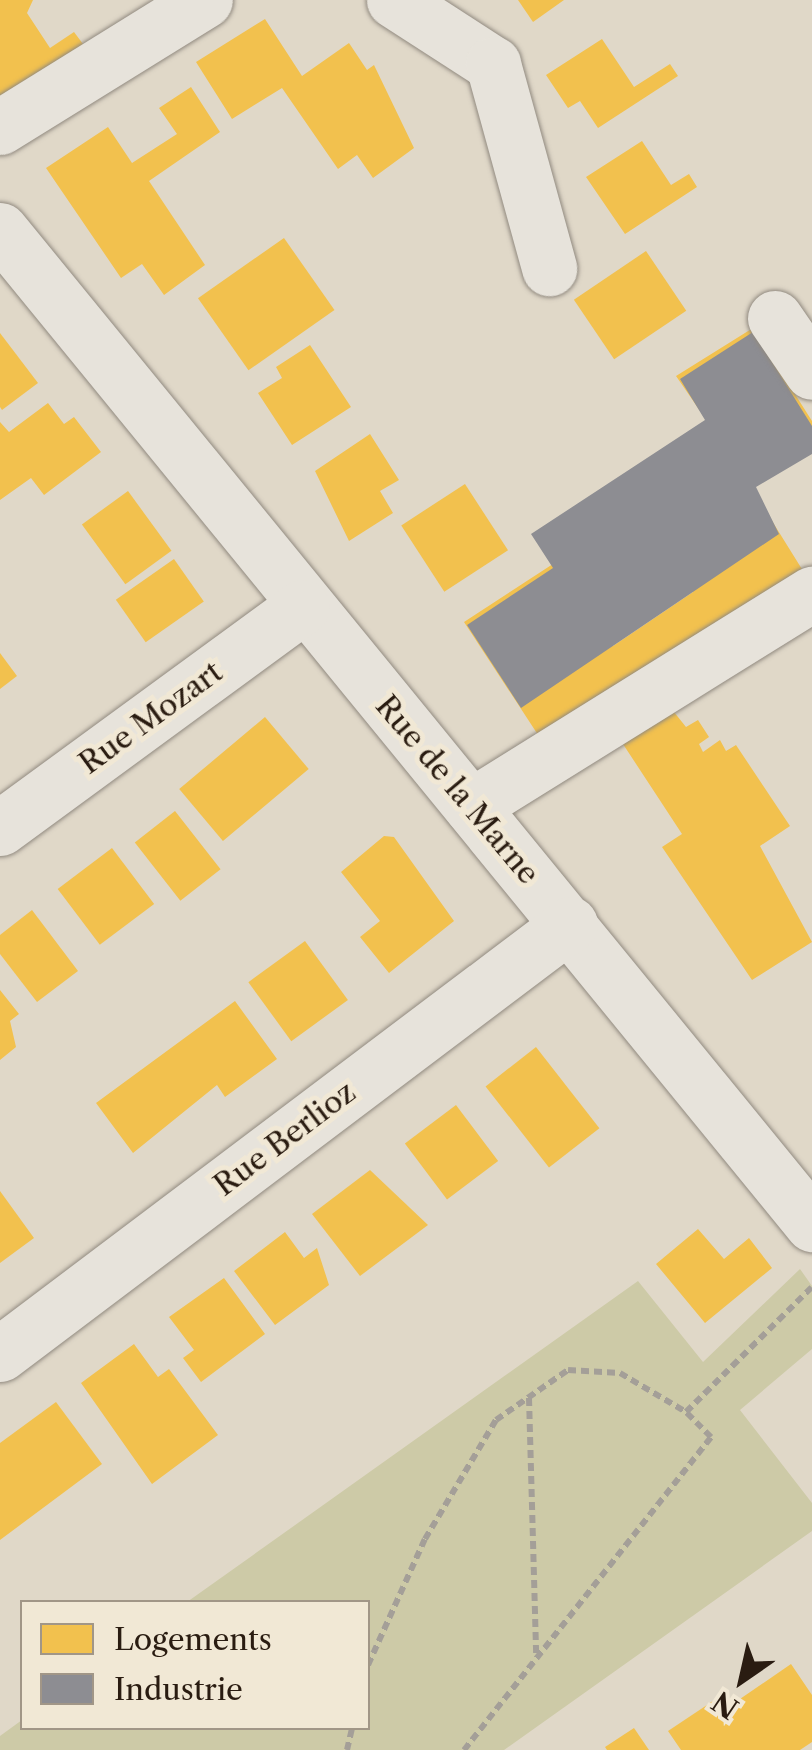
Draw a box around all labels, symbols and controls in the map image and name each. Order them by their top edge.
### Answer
street label: Rue Mozart [73,654,229,782]
street label: Rue de la Marne [368,688,546,892]
street label: Rue Berlioz [207,1074,363,1204]
legend [20,1600,370,1730]
text: Logements [114,1621,272,1658]
north arrow [692,1630,792,1730]
text: Industrie [114,1671,243,1708]
text: N [706,1684,745,1726]

